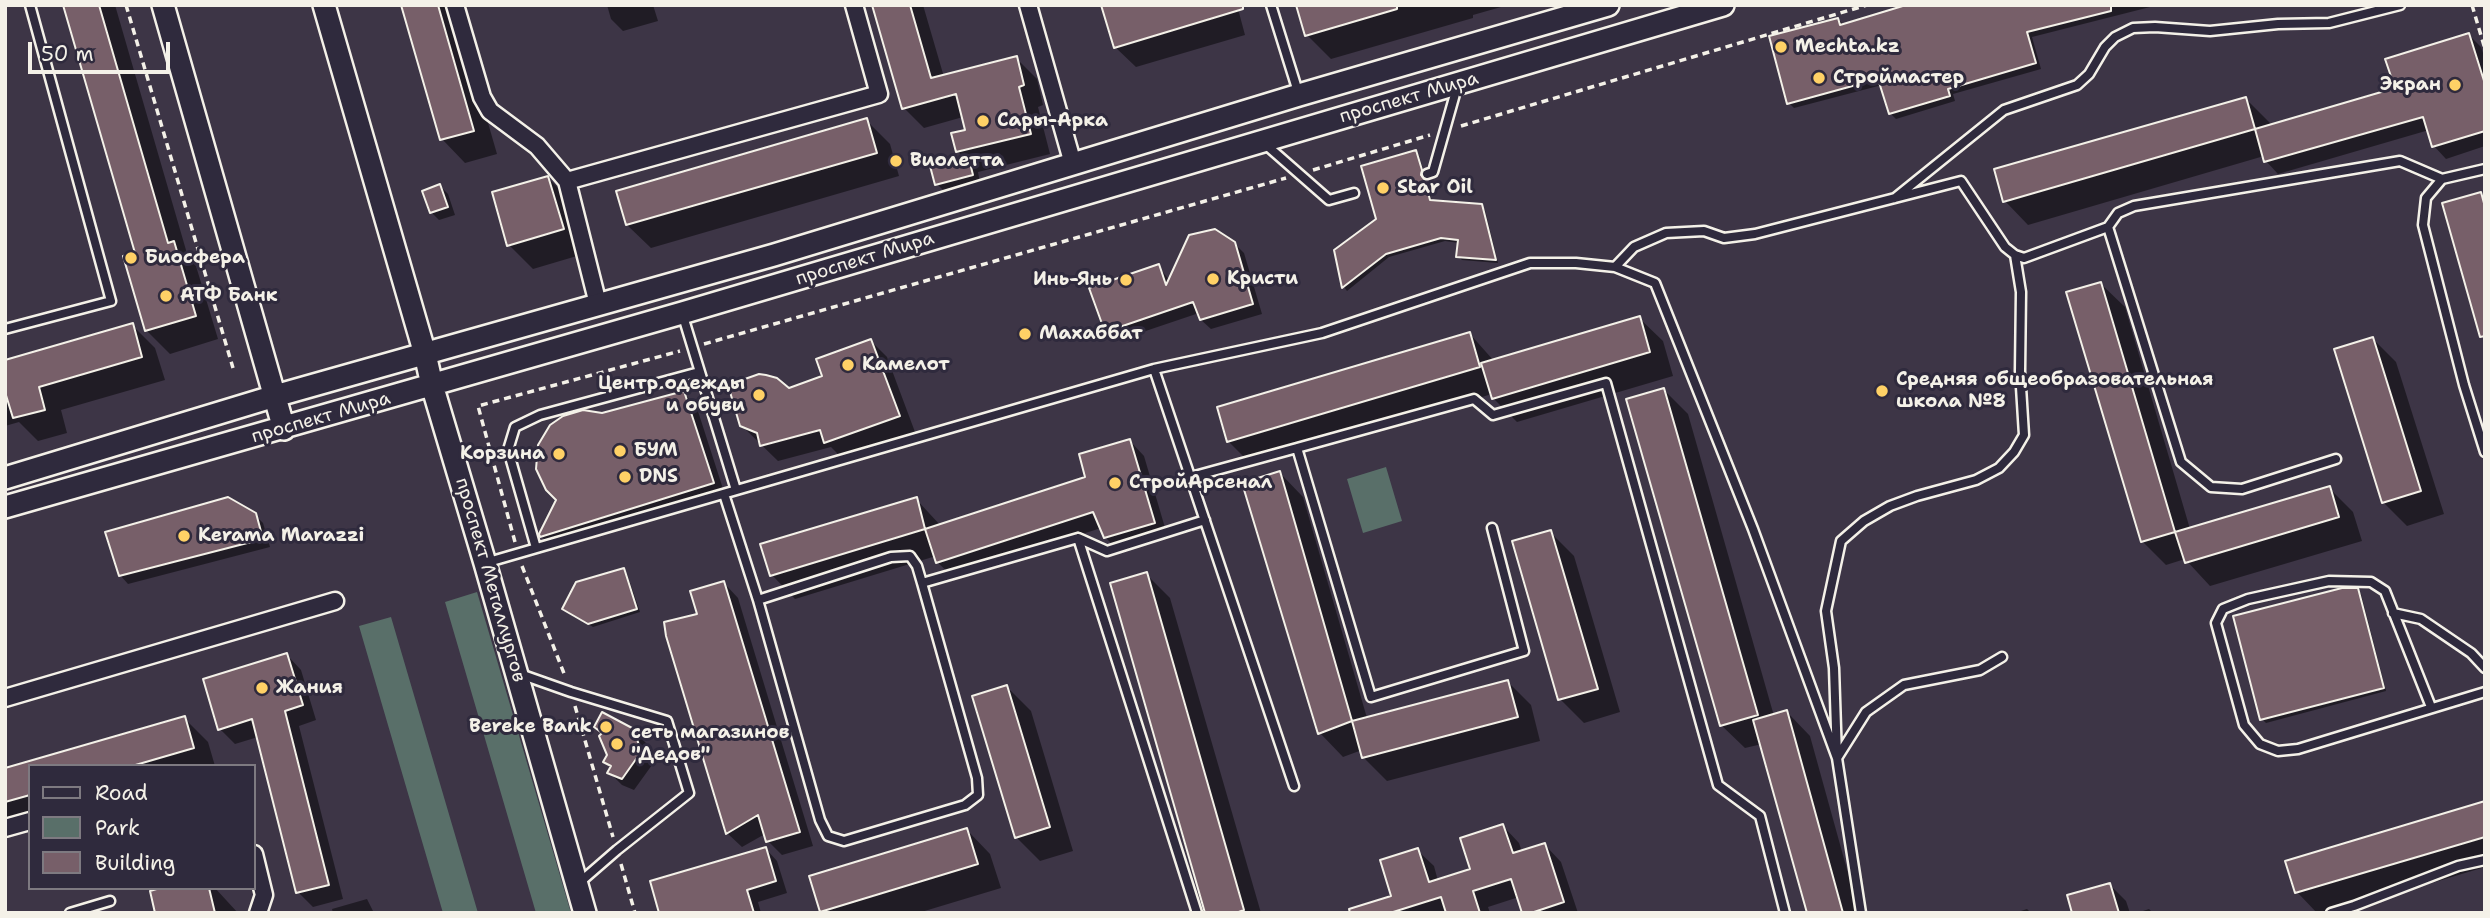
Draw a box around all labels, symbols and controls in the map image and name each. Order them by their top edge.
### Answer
scale bar [32,28,173,72]
place label: Mechta.kz [1795,36,1900,58]
marker: Mechta.kz [1773,39,1789,55]
text: 50 m [41,40,94,68]
street label: проспект Мира [1337,67,1481,129]
place label: Строймастер [1833,67,1964,89]
marker: Строймастер [1811,70,1827,86]
place label: Экран [2380,74,2441,96]
marker: Экран [2447,77,2463,93]
place label: Сары-Арка [997,110,1108,132]
marker: Сары-Арка [975,113,991,129]
place label: Виолетта [910,150,1004,172]
marker: Виолетта [888,153,904,169]
place label: Star Oil [1397,177,1473,199]
marker: Star Oil [1375,180,1391,196]
street label: проспект Мира [793,227,937,291]
place label: Биосфера [145,247,245,269]
marker: Биосфера [123,250,139,266]
place label: Кристи [1227,268,1298,290]
place label: Инь-Янь [1033,269,1112,291]
marker: Кристи [1205,271,1221,287]
marker: Инь-Янь [1118,272,1134,288]
place label: АТФ Банк [180,285,278,307]
marker: АТФ Банк [158,288,174,304]
place label: Махаббат [1039,323,1143,345]
marker: Махаббат [1017,326,1033,342]
place label: Камелот [862,354,950,376]
marker: Камелот [840,357,856,373]
place label: Средняя общеобразовательная школа №8 [1896,369,2213,413]
place label: Центр одежды и обуви [598,373,745,417]
marker: Средняя общеобразовательная школа №8 [1874,383,1890,399]
street label: проспект Мира [249,387,393,449]
marker: Центр одежды и обуви [751,387,767,403]
place label: БУМ [634,440,678,462]
place label: Корзина [460,443,545,465]
marker: БУМ [612,443,628,459]
marker: Корзина [551,446,567,462]
place label: DNS [639,466,678,488]
marker: DNS [617,469,633,485]
place label: СтройАрсенал [1129,472,1272,494]
street label: проспект Металлургов [450,475,530,685]
marker: СтройАрсенал [1107,475,1123,491]
place label: Kerama Marazzi [198,525,364,547]
marker: Kerama Marazzi [176,528,192,544]
place label: Жания [276,677,343,699]
marker: Жания [254,680,270,696]
place label: Bereke Bank [469,716,592,738]
marker: Bereke Bank [598,719,614,735]
place label: сеть магазинов "Дедов" [631,722,789,766]
marker: сеть магазинов "Дедов" [609,736,625,752]
legend [28,764,256,890]
text: Road [95,779,148,807]
text: Park [95,814,140,842]
text: Building [95,849,175,877]

